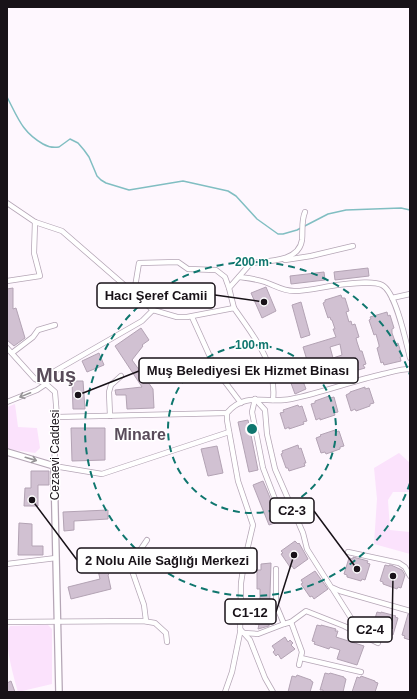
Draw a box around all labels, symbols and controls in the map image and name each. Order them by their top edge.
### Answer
text: 200 m [235,255,269,269]
callout: Hacı Şeref Camii [97,283,215,308]
text: Hacı Şeref Camii [105,288,207,303]
text: 100 m [235,338,269,352]
callout: Muş Belediyesi Ek Hizmet Binası [139,358,358,383]
text: Muş Belediyesi Ek Hizmet Binası [147,363,349,378]
district label: Muş [36,364,76,386]
one-way arrow [19,391,31,399]
street label: Cezaevi Caddesi [48,410,62,500]
centre of rings [245,422,259,436]
district label: Minare [114,426,166,443]
one-way arrow [24,456,37,463]
callout: C2-3 [270,498,314,523]
text: C2-3 [278,503,306,518]
callout: 2 Nolu Aile Sağlığı Merkezi [77,548,257,573]
text: 2 Nolu Aile Sağlığı Merkezi [85,553,249,568]
callout: C1-12 [225,599,276,624]
text: C1-12 [232,605,268,620]
callout: C2-4 [348,617,392,642]
text: C2-4 [356,622,385,637]

